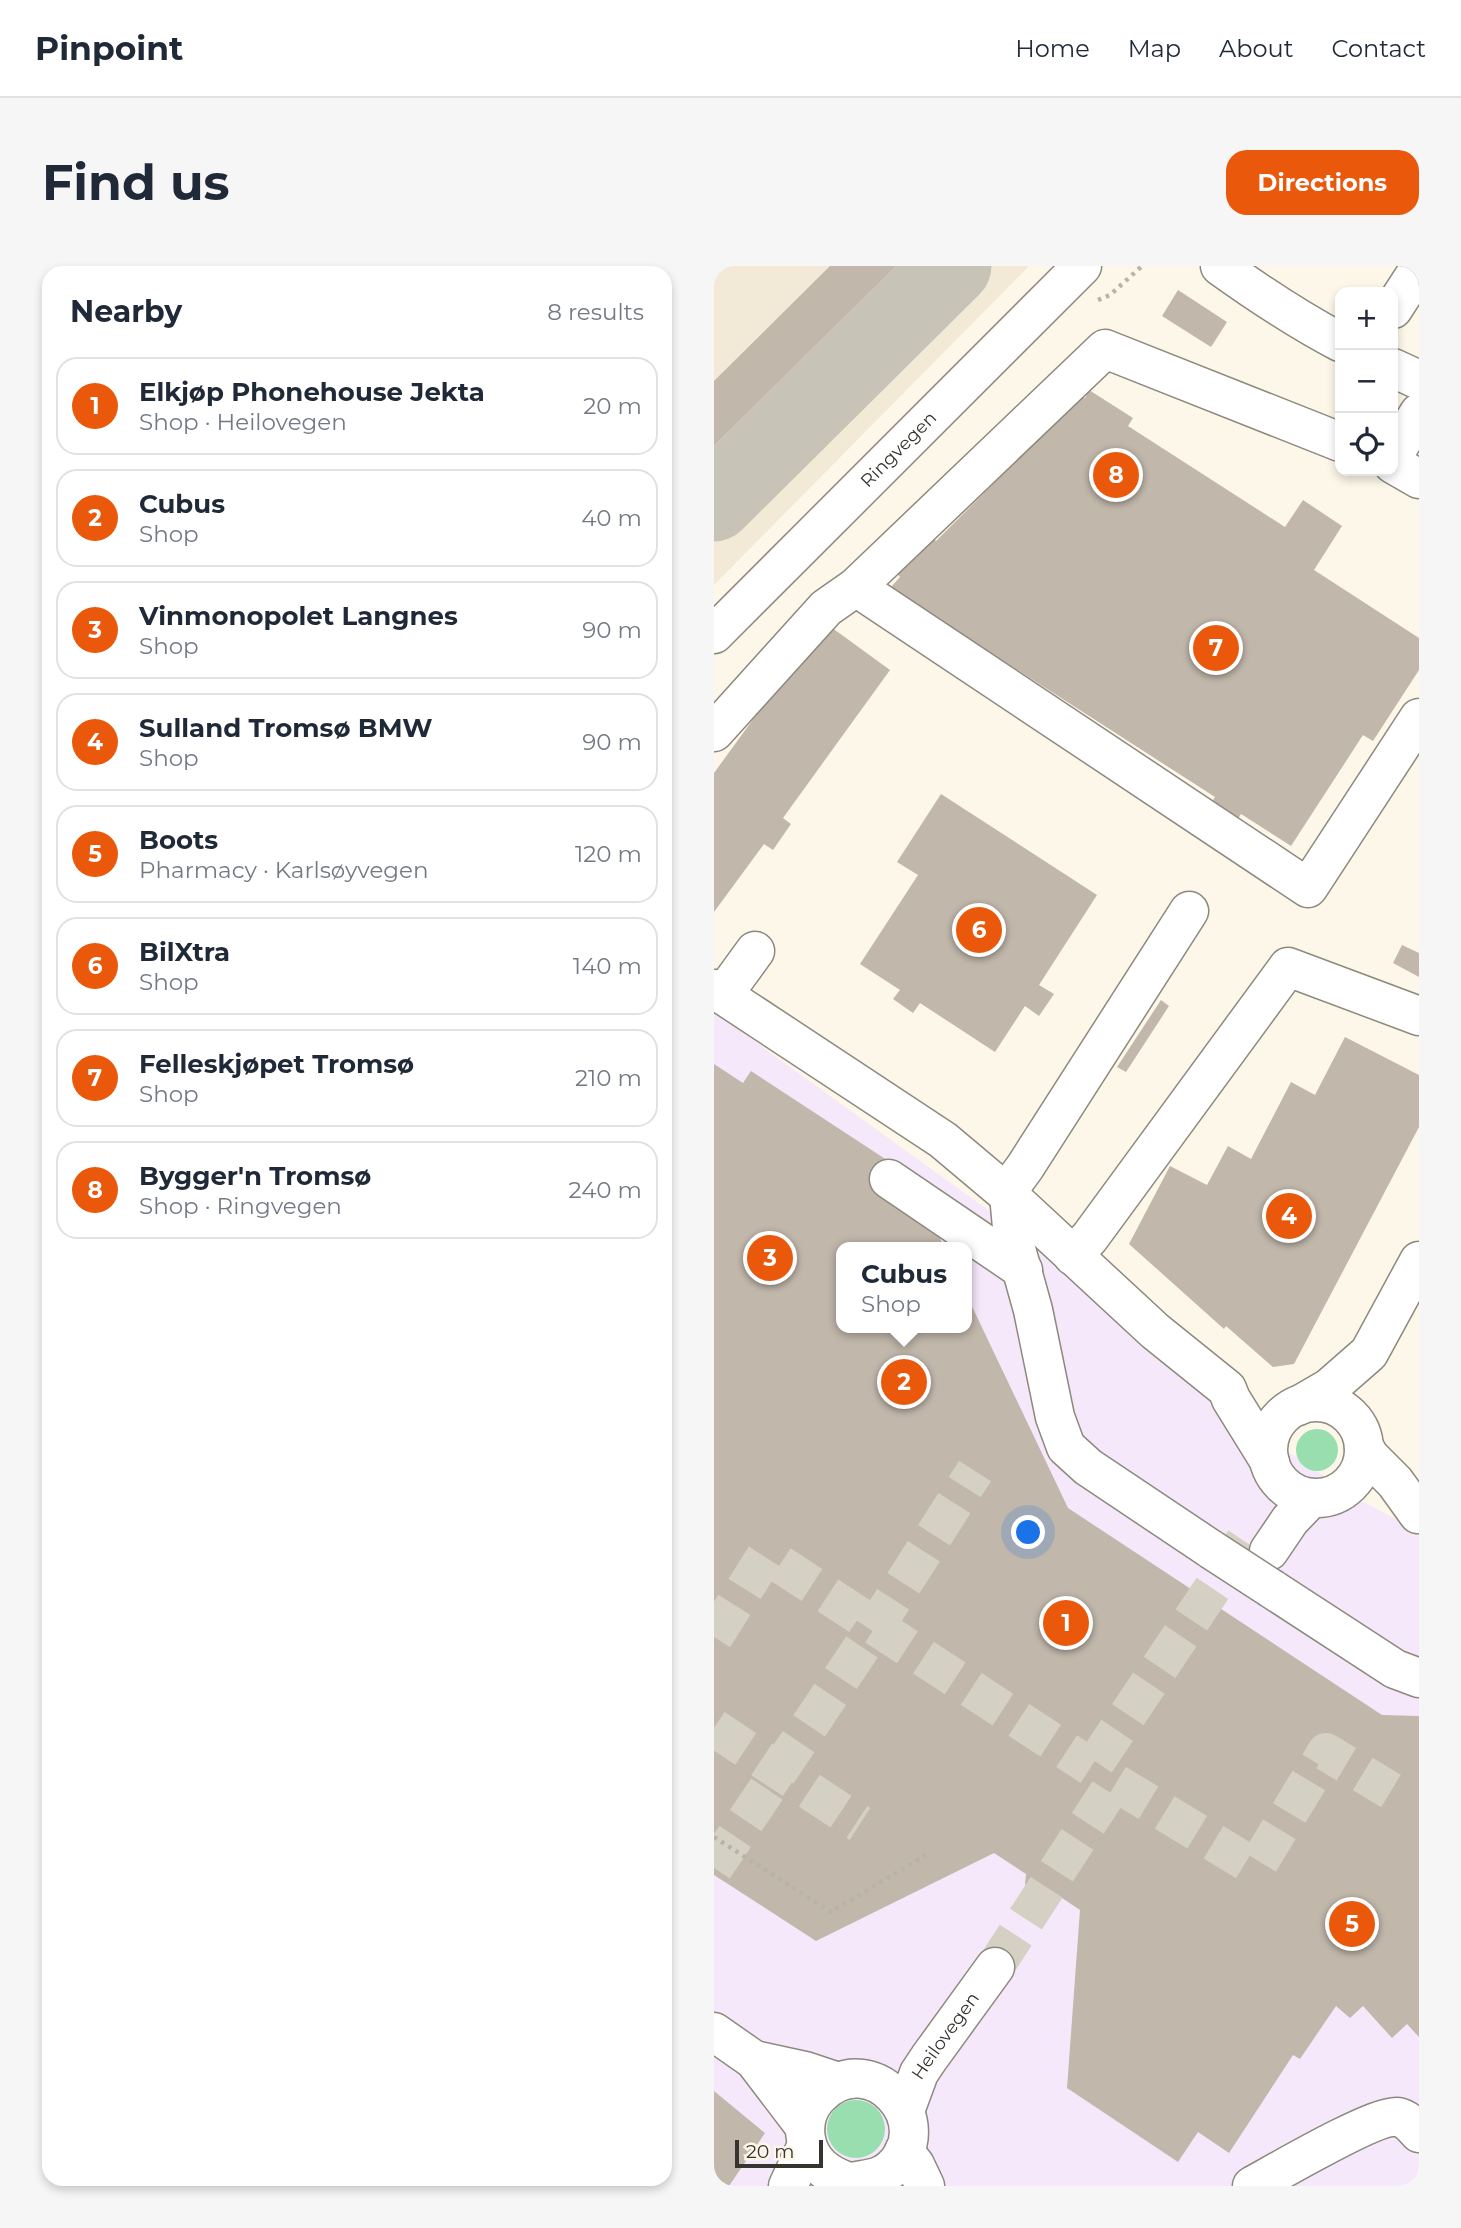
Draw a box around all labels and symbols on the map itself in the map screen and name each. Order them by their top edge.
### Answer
street label: Ringvegen [856,407,941,492]
pin: 8 [1093,449,1139,501]
pin: 7 [1193,622,1239,674]
pin: 6 [956,904,1002,956]
pin: 4 [1266,1190,1312,1242]
pin: 3 [747,1232,793,1284]
pin: 2 [881,1356,927,1408]
your location [1011,1515,1045,1549]
pin: 1 [1043,1597,1089,1649]
pin: 5 [1329,1898,1375,1950]
street label: Heilovegen [907,1988,984,2084]
scale bar [735,2137,822,2169]

